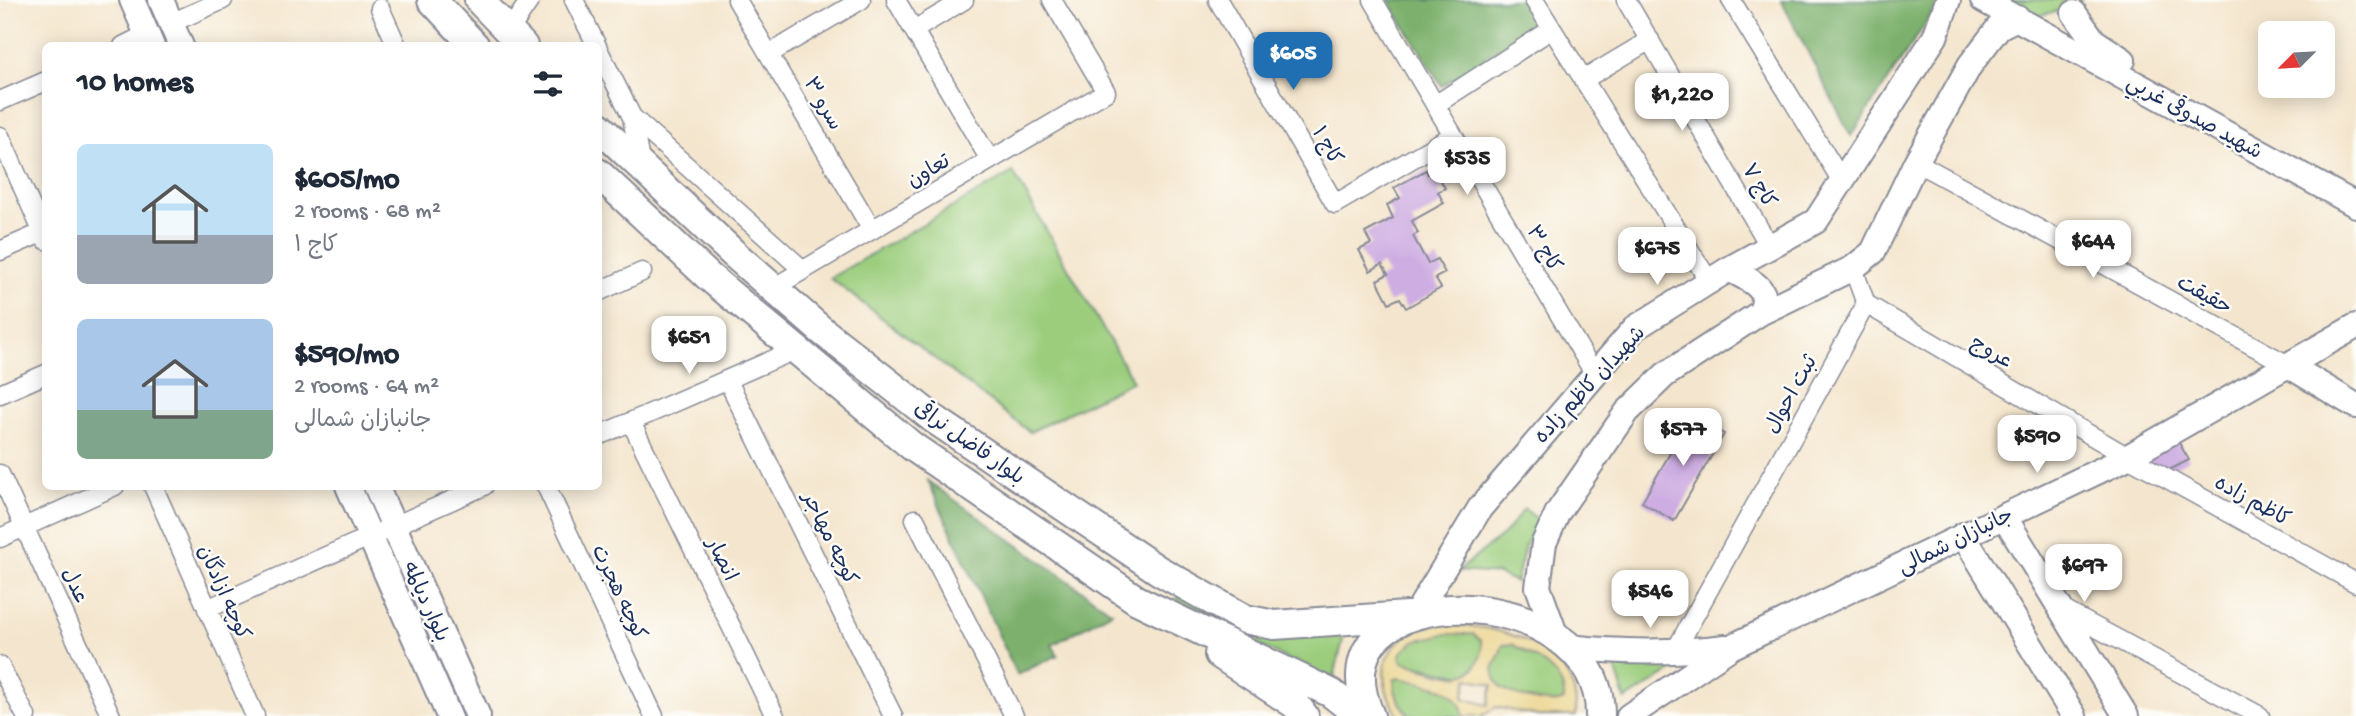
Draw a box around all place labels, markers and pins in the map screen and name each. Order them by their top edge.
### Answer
pin: $605 [1252,32,1334,92]
pin: $1,220 [1625,74,1739,133]
pin: $535 [1426,138,1508,197]
pin: $644 [2052,220,2134,280]
pin: $675 [1616,228,1698,287]
pin: $651 [648,316,730,376]
pin: $577 [1642,408,1724,468]
pin: $590 [1996,416,2078,475]
pin: $697 [2043,544,2125,604]
pin: $546 [1609,570,1691,630]

